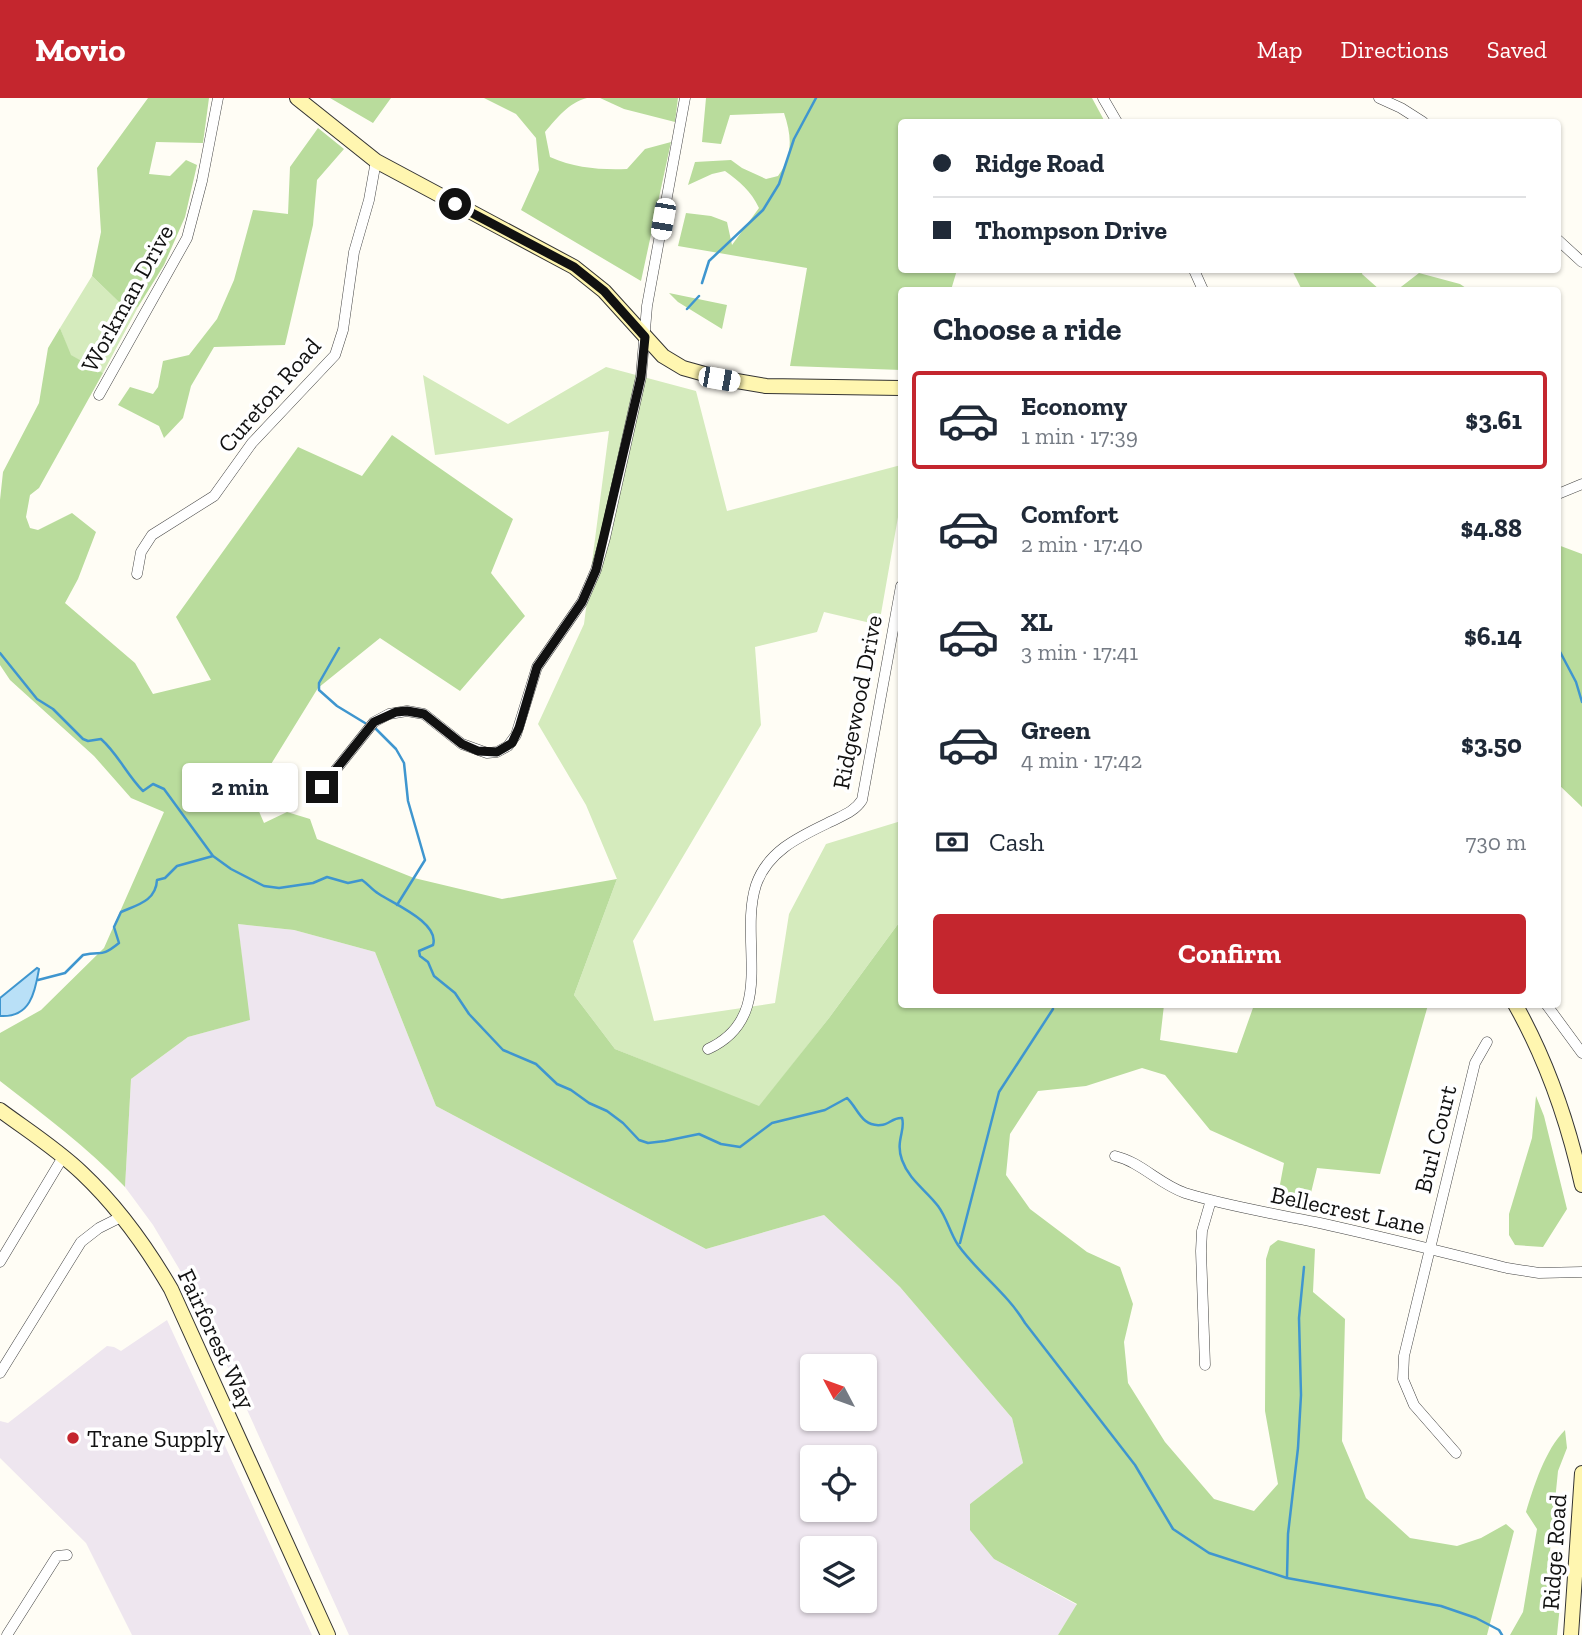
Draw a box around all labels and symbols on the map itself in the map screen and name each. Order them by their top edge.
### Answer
route start [439,188,471,220]
car [650,196,677,242]
street label: Workman Drive [75,219,179,377]
street label: Cureton Road [211,332,327,458]
car [697,365,742,393]
street label: Ridgewood Drive [826,612,888,792]
callout: 2 min [182,762,298,812]
route end [306,771,338,803]
street label: Burl Court [1408,1082,1462,1196]
street label: Bellecrest Lane [1268,1180,1428,1240]
street label: Fairforest Way [172,1264,262,1414]
north arrow [800,1354,877,1432]
place label: Trane Supply [87,1424,225,1453]
marker: Trane Supply [65,1430,81,1446]
street label: Ridge Road [1535,1493,1573,1611]

